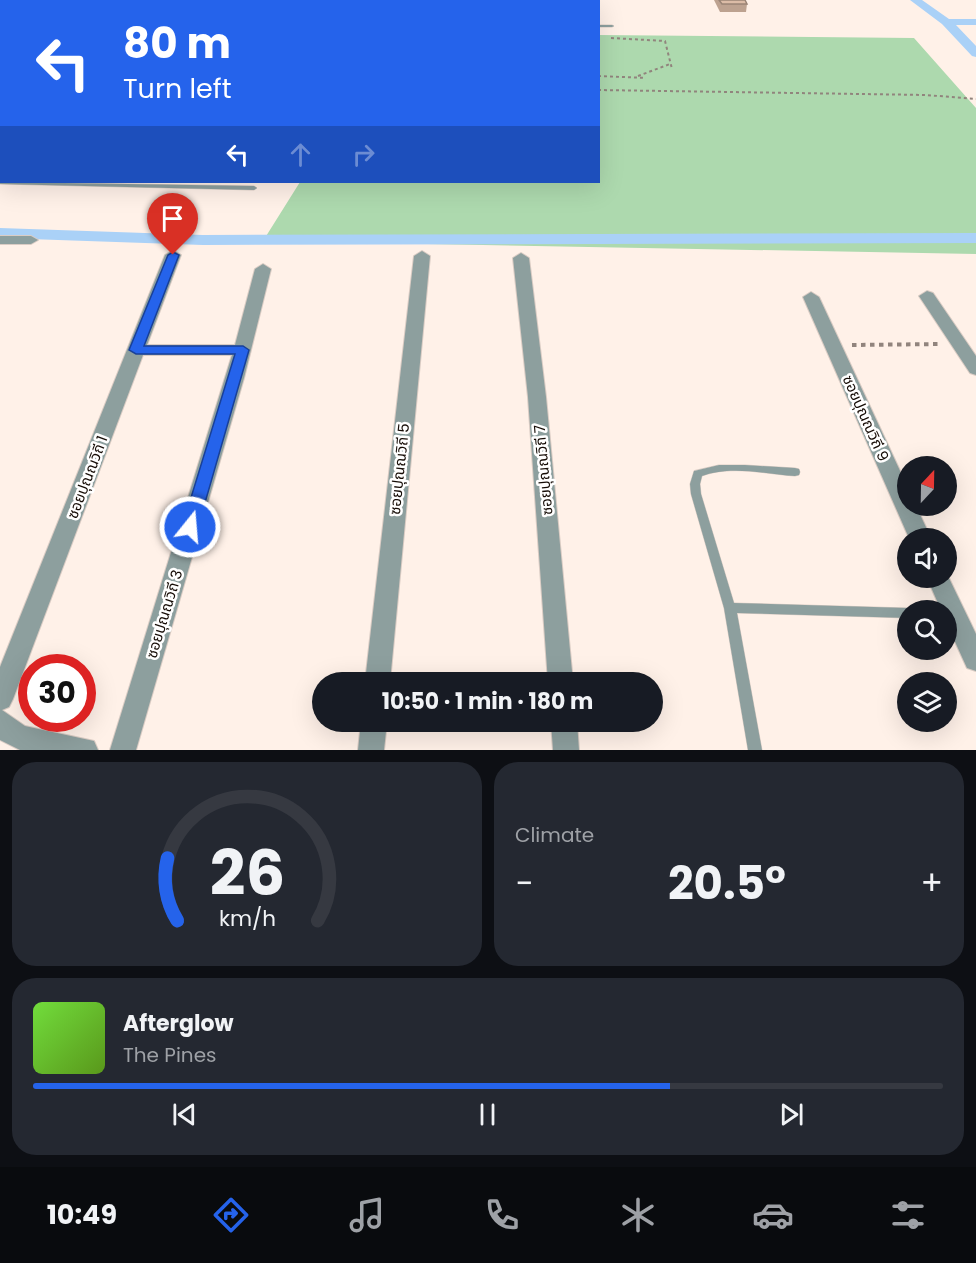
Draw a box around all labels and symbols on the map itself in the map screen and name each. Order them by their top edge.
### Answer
pin [147,193,198,255]
street label: ซอยปุณณวิถี 9 [838,372,894,464]
street label: ซอยปุณณวิถี 5 [384,422,414,516]
street label: ซอยปุณณวิถี 7 [529,424,557,516]
street label: ซอยปุณณวิถี 1 [62,432,112,522]
north arrow [897,456,957,516]
position arrow [158,495,222,559]
street label: ซอยปุณณวิถี 3 [141,567,187,661]
speed limit sign: 30 [18,654,96,732]

